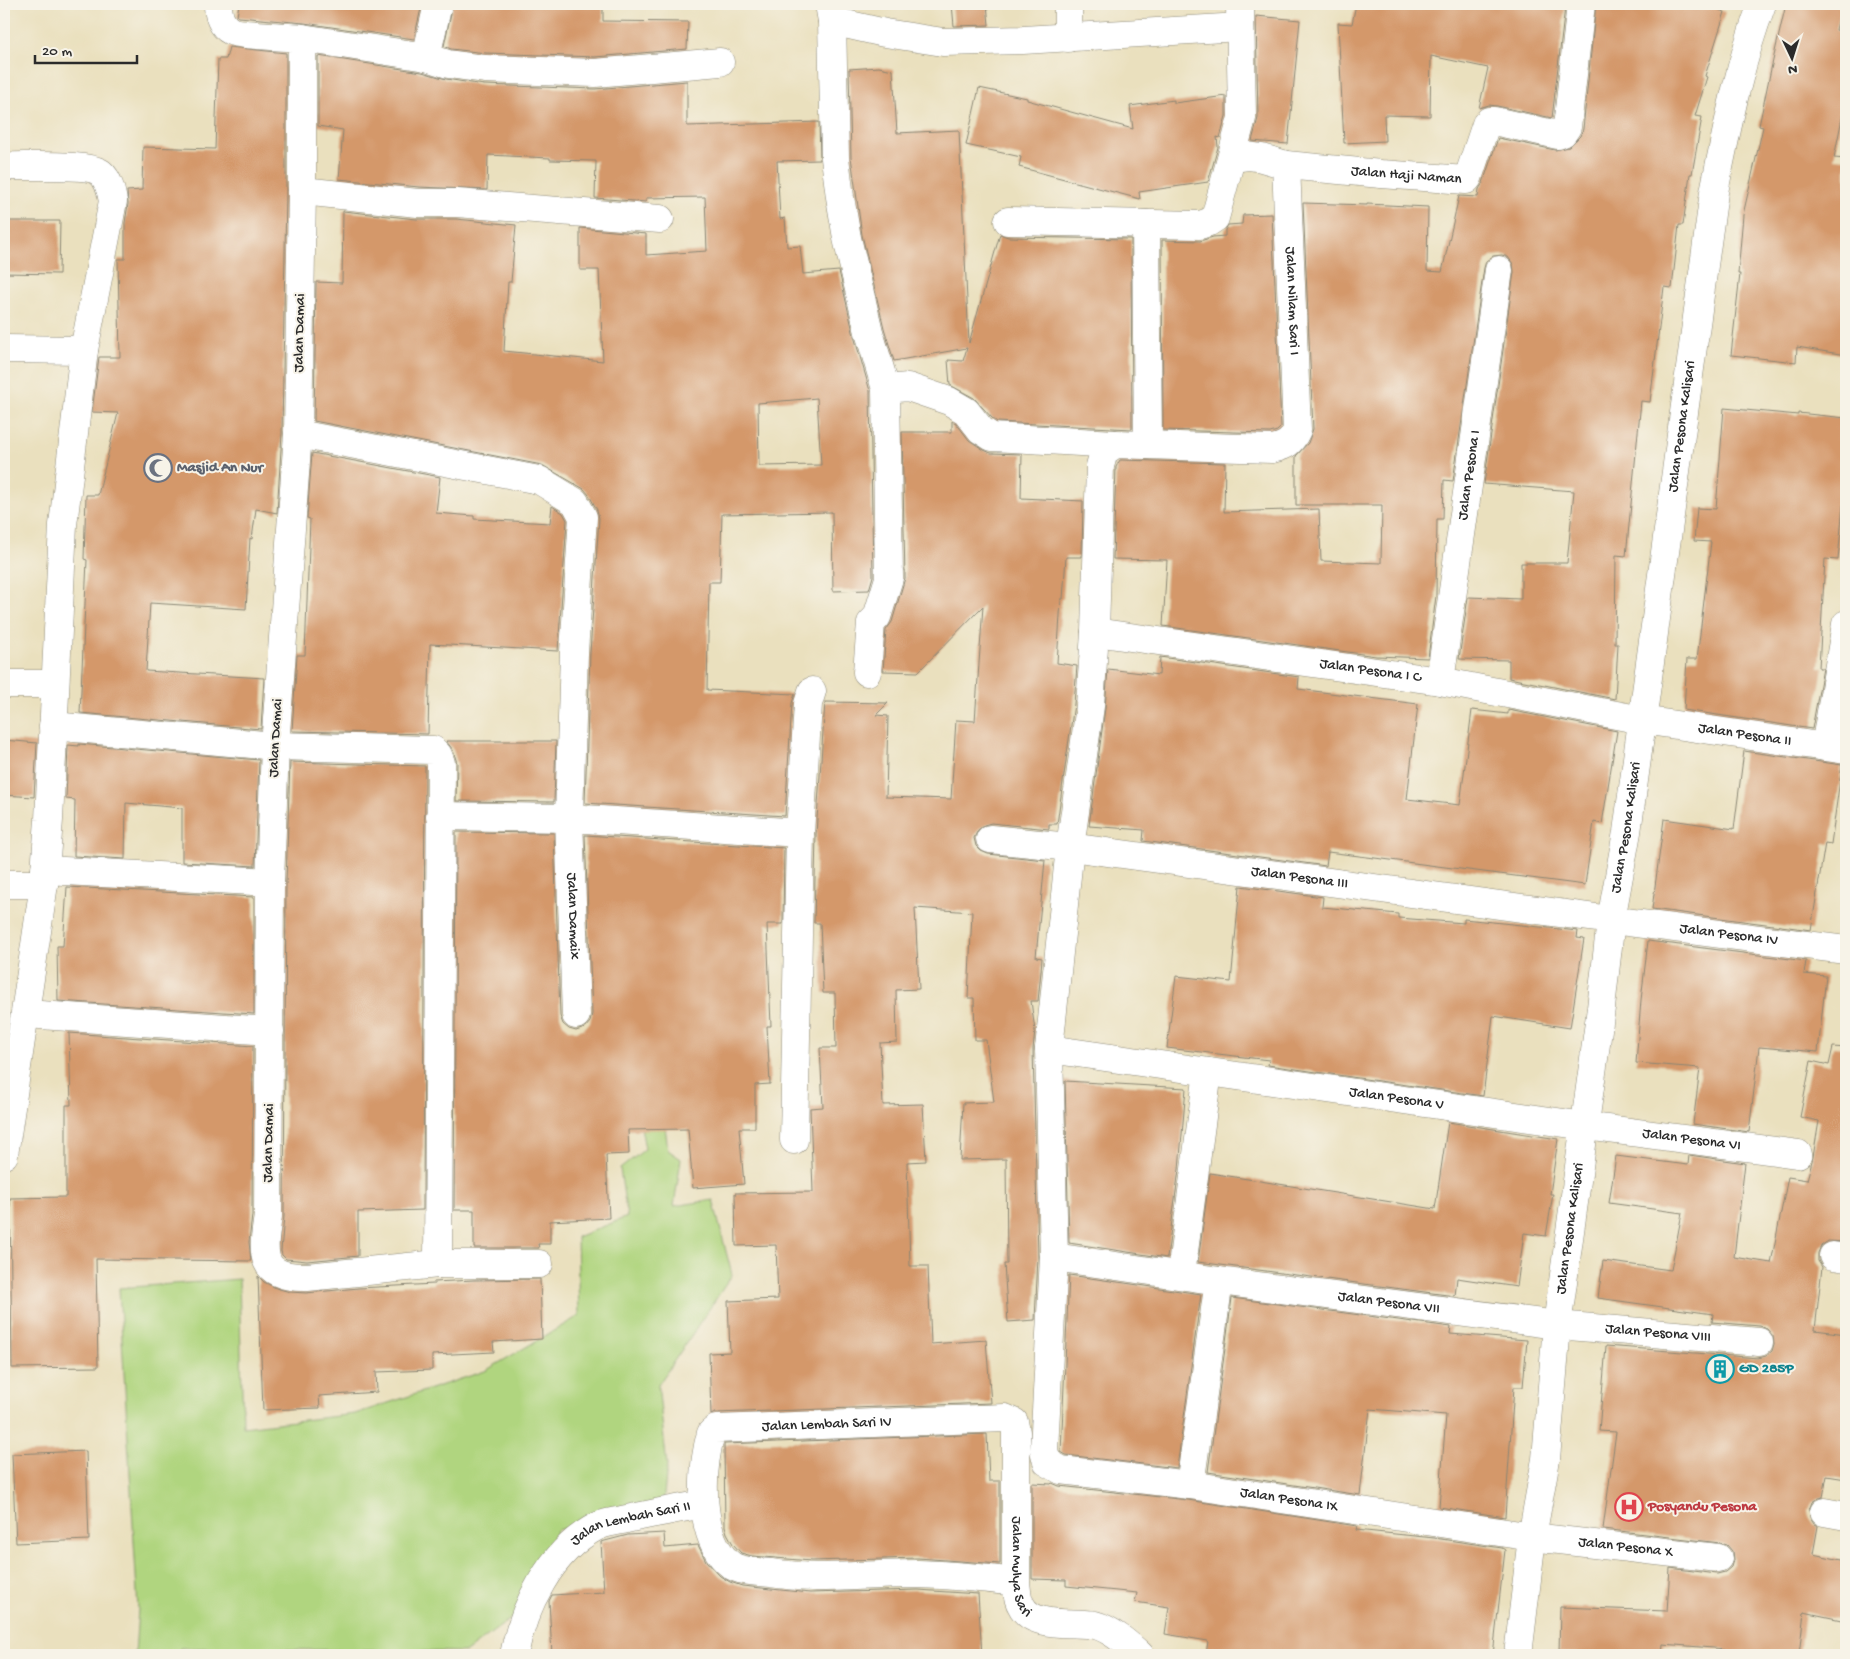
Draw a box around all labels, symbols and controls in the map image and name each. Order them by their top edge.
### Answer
scale bar [35,32,138,64]
north arrow [1768,32,1818,82]
text: 20 m [42,43,72,61]
text: N [1788,60,1798,77]
street label: Jalan Haji Naman [1350,162,1462,189]
street label: Jalan Nilam Sari I [1280,246,1303,356]
street label: Jalan Damai [290,293,310,373]
street label: Jalan Pesona Kalisari [1664,359,1700,493]
street label: Jalan Pesona I [1454,429,1485,521]
mosque icon: Masjid An Nur [143,453,173,483]
place label: Masjid An Nur [177,459,265,477]
street label: Jalan Pesona I C [1318,655,1423,687]
street label: Jalan Damai [265,698,287,778]
street label: Jalan Pesona II [1697,719,1793,751]
street label: Jalan Pesona Kalisari [1607,761,1645,894]
street label: Jalan Pesona III [1250,863,1349,893]
street label: Jalan Damaix [562,872,583,960]
street label: Jalan Pesona IV [1679,920,1779,950]
street label: Jalan Pesona V [1348,1083,1445,1115]
street label: Jalan Damai [259,1103,279,1183]
street label: Jalan Pesona VI [1641,1125,1742,1155]
street label: Jalan Pesona Kalisari [1552,1162,1588,1295]
street label: Jalan Pesona VII [1337,1288,1441,1319]
street label: Jalan Pesona VIII [1604,1320,1712,1347]
building icon: GD 285P [1705,1354,1735,1384]
place label: GD 285P [1739,1360,1794,1378]
street label: Jalan Lembah Sari IV [762,1413,892,1436]
street label: Jalan Pesona IX [1239,1484,1340,1517]
hospital icon: Posyandu Pesona [1614,1492,1644,1522]
street label: Jalan Lembah Sari II [567,1498,692,1550]
place label: Posyandu Pesona [1647,1498,1757,1516]
street label: Jalan Mulya Sari [1007,1516,1035,1622]
street label: Jalan Pesona X [1577,1533,1675,1562]

